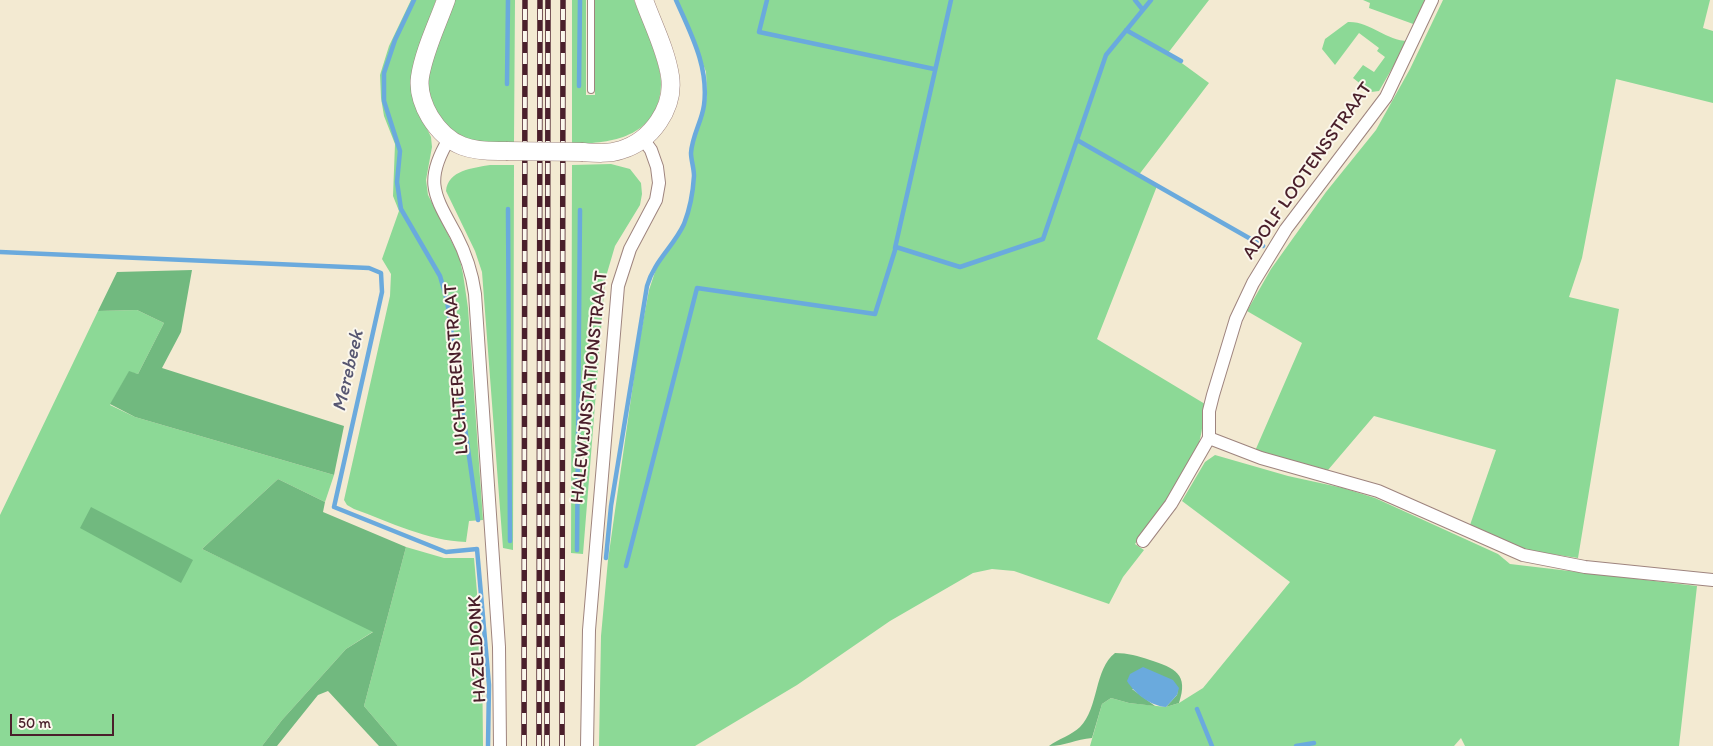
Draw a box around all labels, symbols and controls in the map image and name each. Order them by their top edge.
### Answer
street label: ADOLF LOOTENSSTRAAT [1238,78,1378,264]
street label: HALEWIJNSTATIONSTRAAT [566,270,614,504]
street label: LUCHTERENSTRAAT [440,283,474,455]
water label: Merebeek [328,328,370,414]
street label: HAZELDONK [464,595,492,703]
scale bar [12,704,116,736]
text: 50 m [18,714,51,732]

